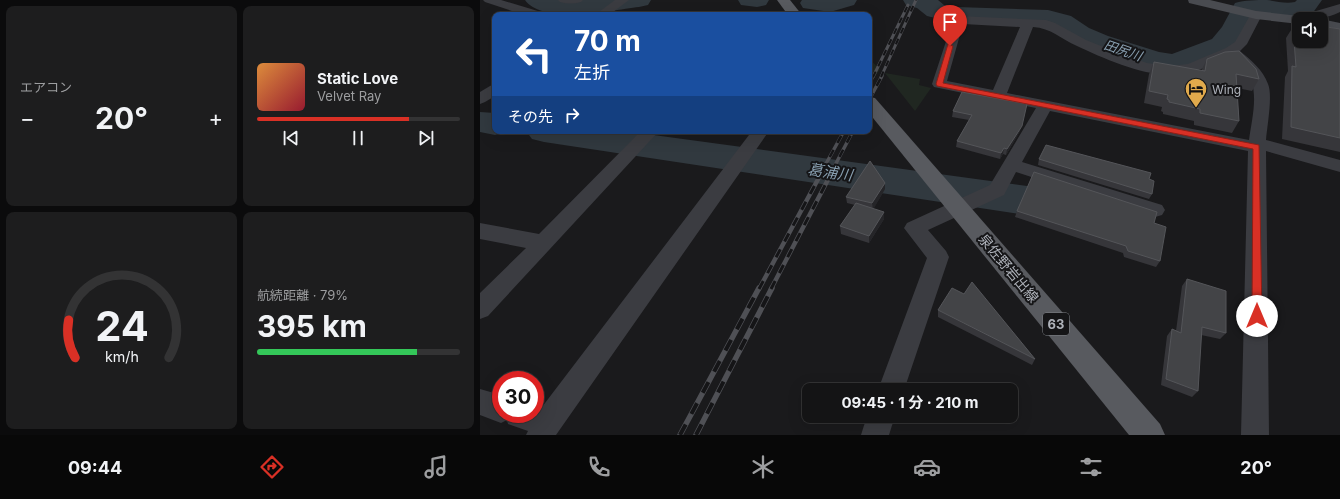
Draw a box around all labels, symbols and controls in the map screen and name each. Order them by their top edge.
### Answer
pin [933,5,967,46]
icon: arrive [939,11,961,33]
map controls [1292,12,1328,48]
button: sound [1292,12,1328,48]
text: 70 m [574,24,641,58]
icon: left [508,28,560,80]
water label: 田尻川 [1102,36,1146,65]
text: 左折 [574,62,610,83]
text: Static Love [317,69,398,88]
hotel icon: Wing [1183,76,1209,109]
text: エアコン [20,79,72,95]
place label: Wing [1212,82,1241,97]
text: Velvet Ray [317,88,381,104]
text: 20° [95,100,148,136]
icon: right [561,104,583,126]
text: − [20,105,35,131]
text: + [208,105,223,131]
text: その先 [508,107,553,126]
icon: previous [280,127,302,149]
icon: pause [347,127,369,149]
icon: next [415,127,437,149]
water label: 葛浦川 [806,159,856,185]
street label: 泉佐野岩出線 [975,230,1043,306]
text: 航続距離 · 79% [257,287,348,303]
position arrow [1236,295,1278,337]
text: 24 [95,301,148,351]
text: 395 km [257,308,367,344]
road number: 63 [1043,313,1069,335]
text: km/h [105,348,138,365]
speed limit sign: 30 [492,371,544,423]
text: 09:45 · 1 分 · 210 m [841,393,979,412]
icon: directions [258,453,286,481]
icon: music [422,453,450,481]
icon: phone [585,453,613,481]
icon: climate [749,453,777,481]
icon: car [913,453,941,481]
icon: filters [1077,453,1105,481]
text: 09:44 [68,457,122,478]
text: 20° [1240,457,1272,478]

